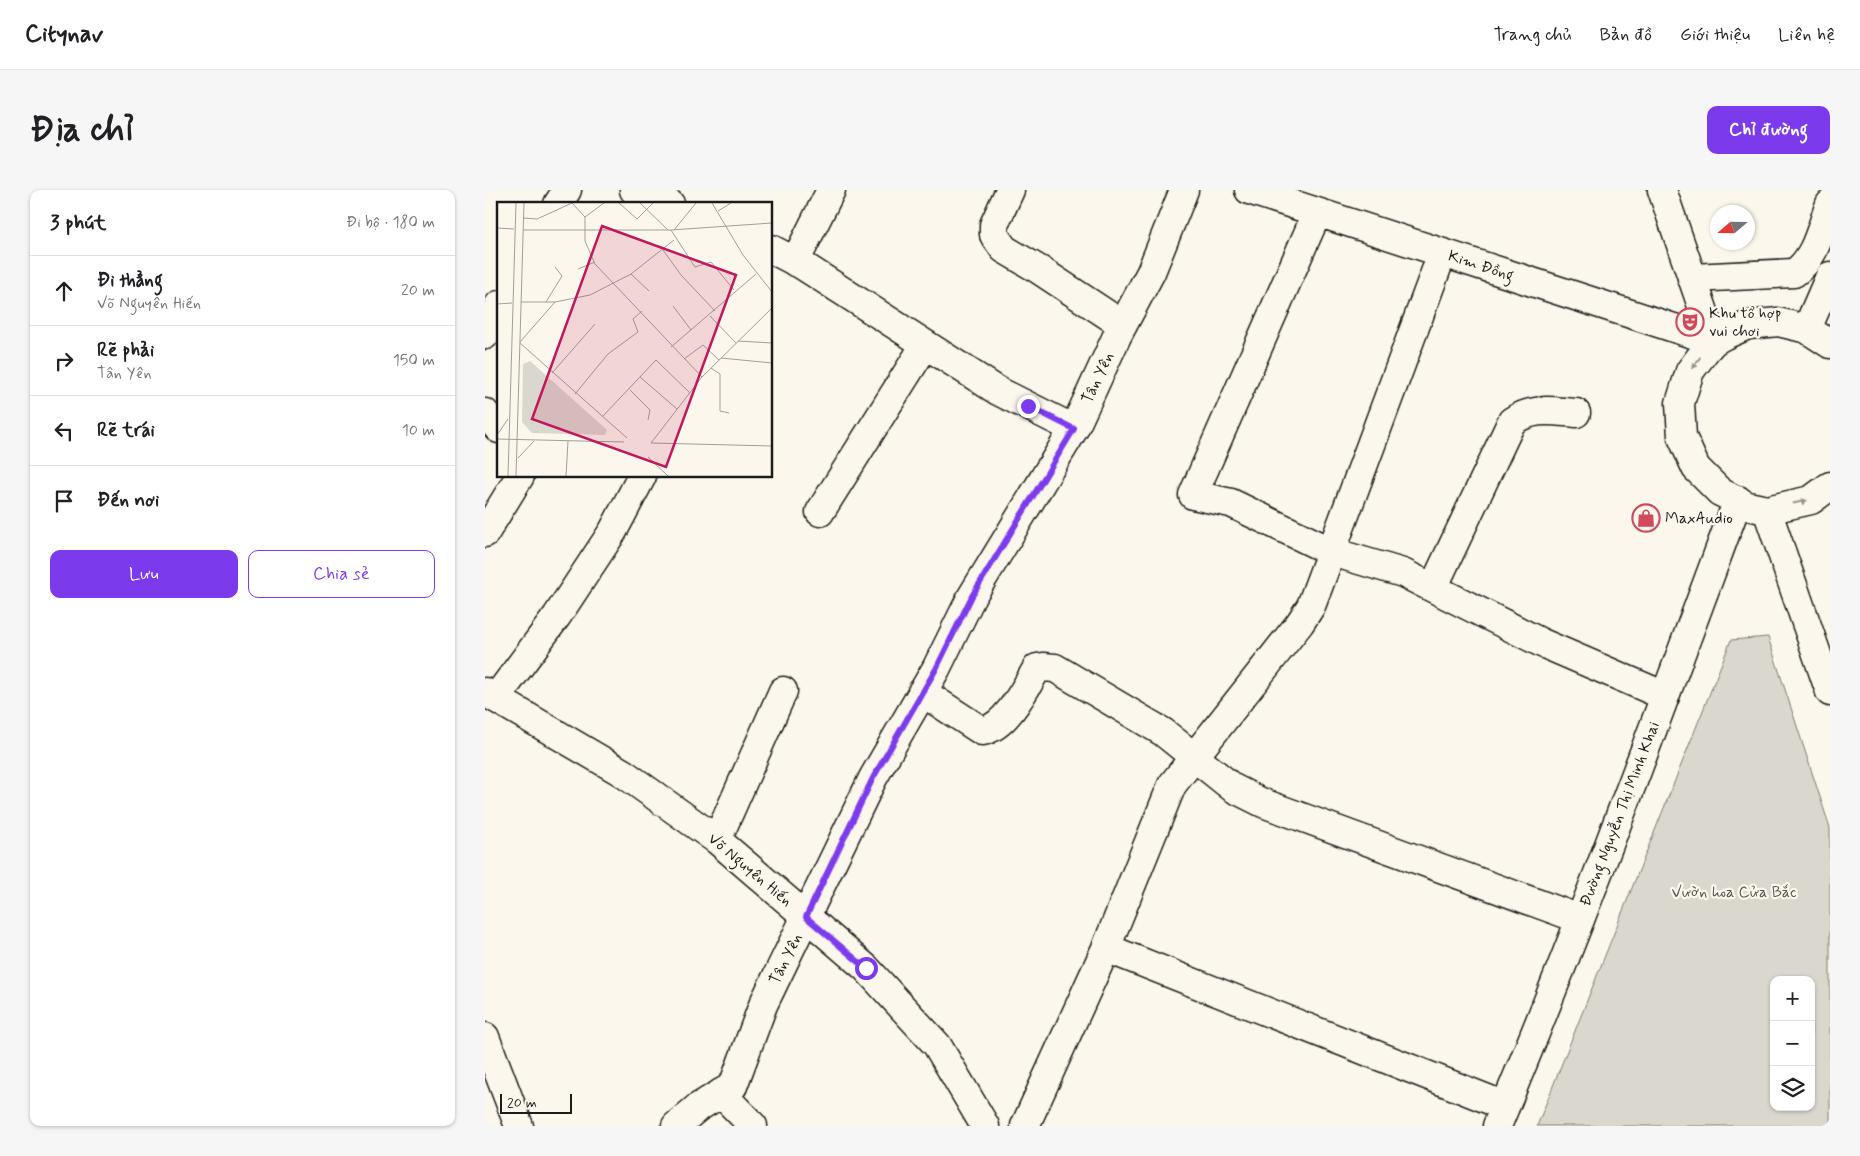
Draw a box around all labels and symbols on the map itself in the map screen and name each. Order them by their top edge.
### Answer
inset map [497,202,773,478]
north arrow [1710,205,1755,250]
street label: Kim Đồng [1445,245,1517,287]
place label: Khu tổ hợp vui chơi [1709,303,1781,342]
theatre icon: Khu tổ hợp vui chơi [1675,307,1705,337]
street label: Tân Yên [1077,349,1119,407]
one-way arrow [1691,356,1701,370]
route end [1017,395,1040,418]
one-way arrow [1793,498,1808,506]
shop icon: MaxAudio [1631,503,1661,533]
place label: MaxAudio [1665,508,1733,529]
street label: Đường Nguyễn Thị Minh Khai [1575,719,1666,910]
street label: Võ Nguyên Hiến [703,829,797,912]
park label: Vườn hoa Cửa Bắc [1672,882,1797,903]
street label: Tân Yên [765,930,807,988]
route start [855,957,878,980]
scale bar [500,1091,573,1114]

